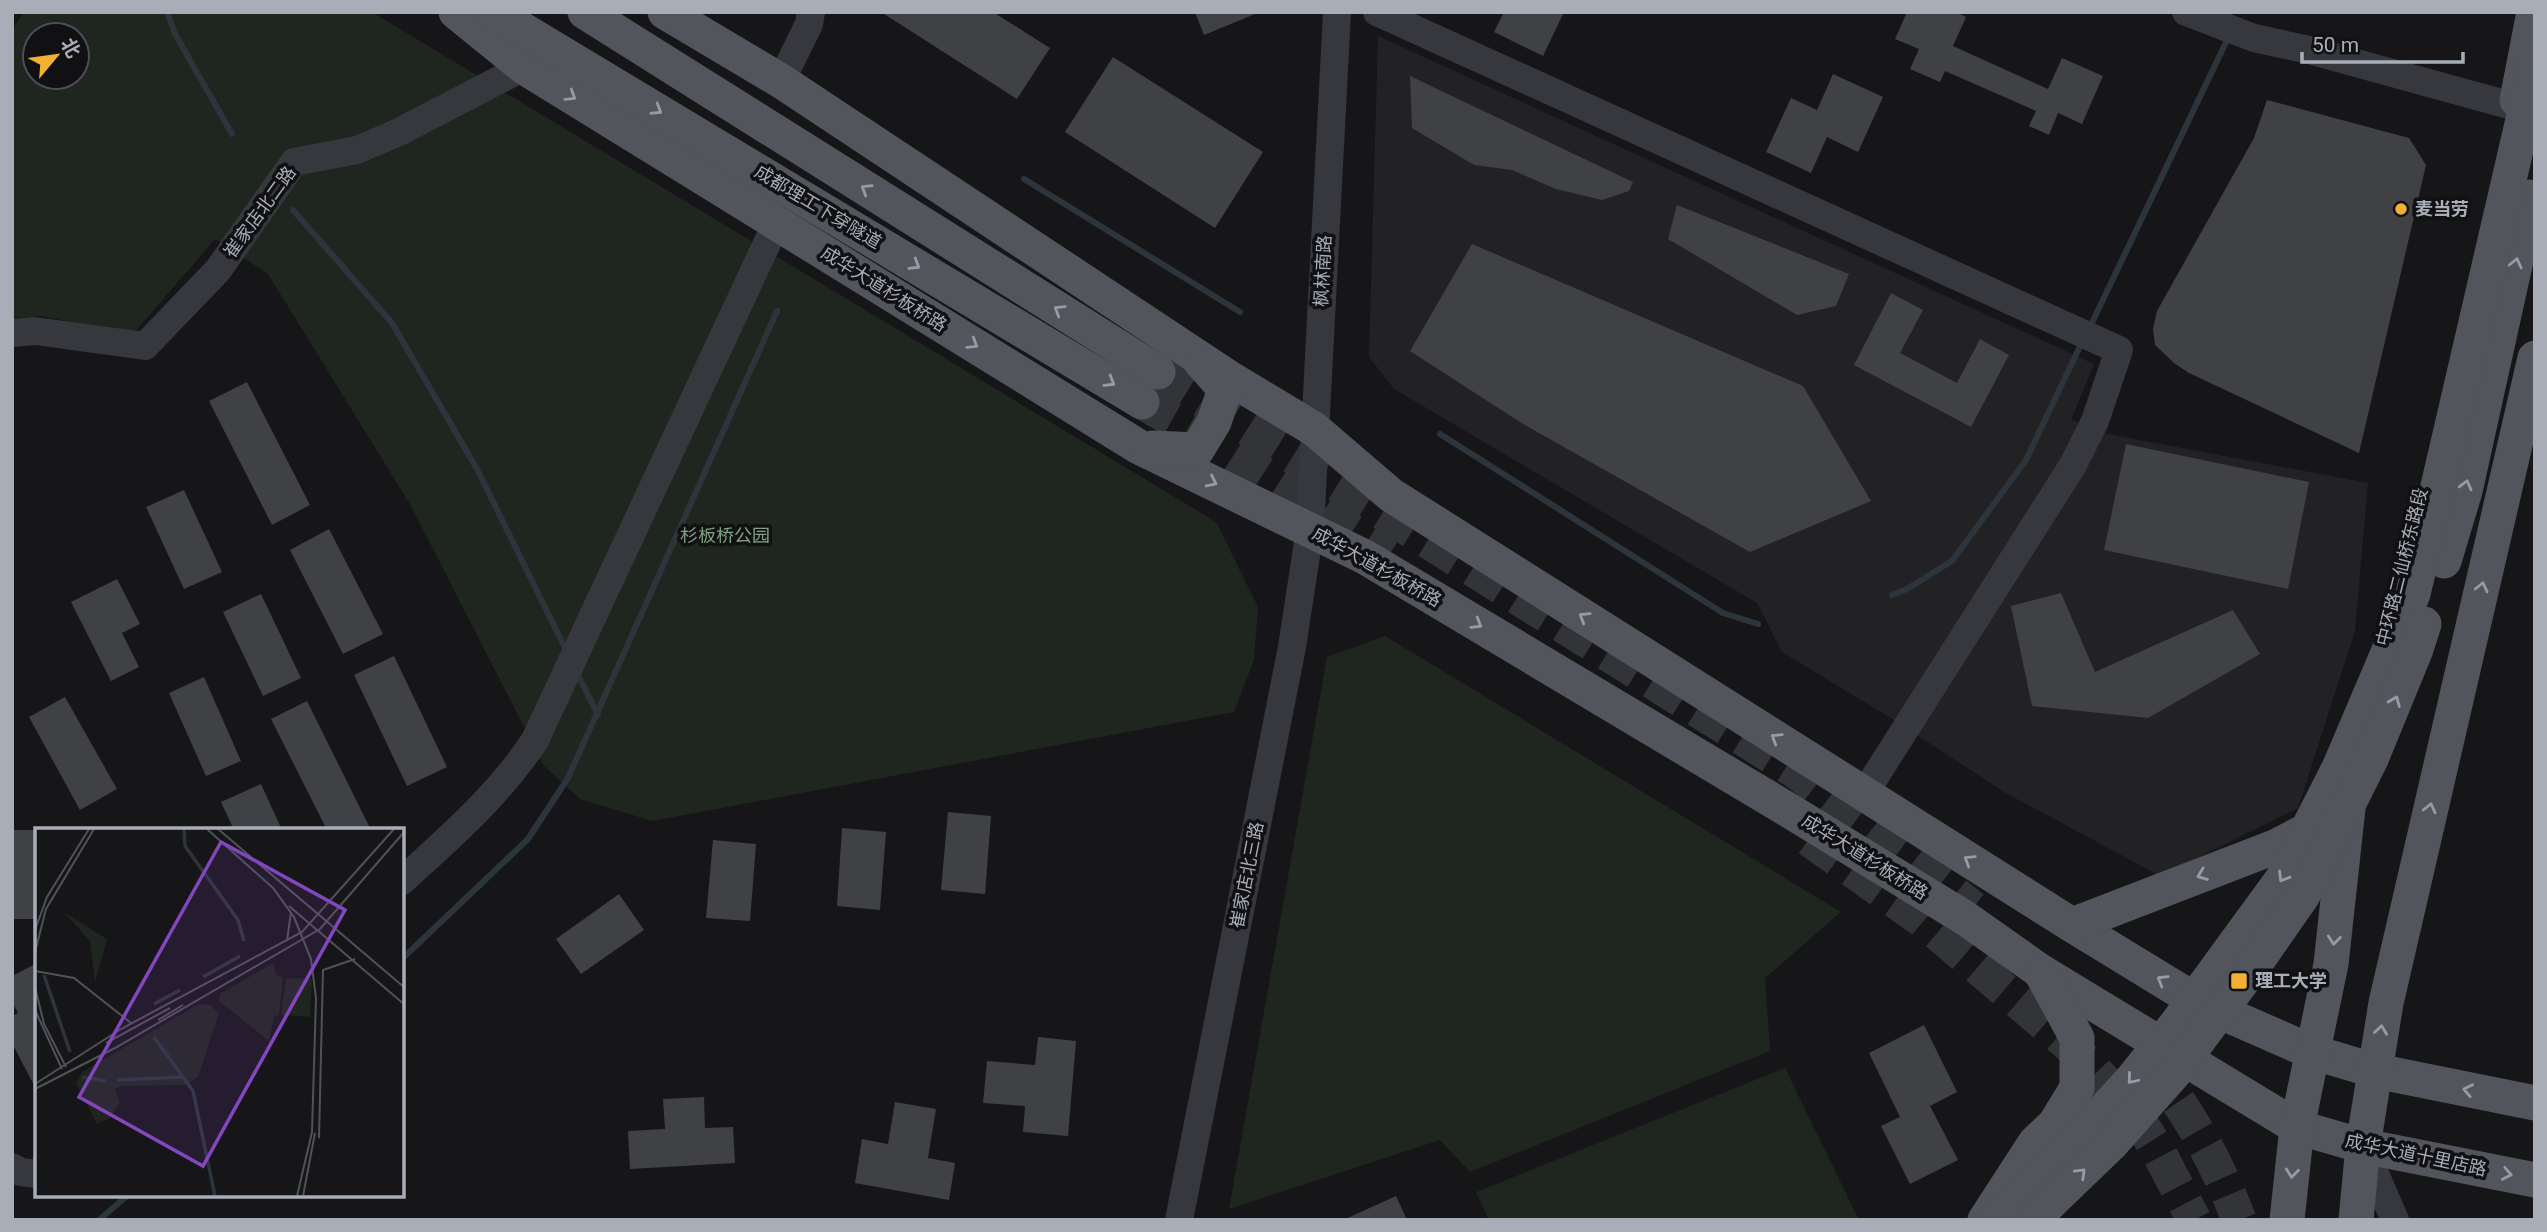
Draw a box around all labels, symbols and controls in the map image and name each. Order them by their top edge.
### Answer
north arrow [21,21,91,91]
scale bar [2302,21,2463,65]
text: 50 m [2312,33,2359,57]
text: 北 [56,34,85,62]
one-way arrow [563,87,576,100]
one-way arrow [649,102,662,115]
street label: 成都理工下穿隧道 [751,160,885,253]
street label: 崔家店北二路 [219,162,300,262]
one-way arrow [861,184,874,197]
place label: 麦当劳 [2415,198,2469,219]
marker: 麦当劳 [2393,201,2409,217]
street label: 枫林南路 [1310,234,1335,307]
street label: 成华大道杉板桥路 [818,242,951,336]
one-way arrow [907,257,920,270]
one-way arrow [2507,257,2522,269]
one-way arrow [1054,305,1067,318]
one-way arrow [965,336,978,349]
one-way arrow [1102,374,1115,387]
one-way arrow [1205,474,1217,488]
one-way arrow [2458,479,2472,491]
street label: 中环路二仙桥东路段 [2372,486,2431,648]
street label: 成华大道杉板桥路 [1309,522,1445,611]
park label: 杉板桥公园 [680,525,770,546]
one-way arrow [2474,581,2488,593]
one-way arrow [1579,612,1592,625]
one-way arrow [1470,615,1483,628]
one-way arrow [2387,696,2401,709]
one-way arrow [1771,734,1784,747]
one-way arrow [2422,802,2437,814]
street label: 成华大道杉板桥路 [1799,810,1932,904]
street label: 崔家店北三路 [1226,820,1267,930]
inset map [35,828,404,1197]
one-way arrow [1963,855,1976,868]
one-way arrow [2196,867,2208,881]
one-way arrow [2278,869,2291,882]
one-way arrow [2326,934,2341,946]
place label: 理工大学 [2255,970,2327,991]
marker: 理工大学 [2229,971,2249,991]
one-way arrow [2157,975,2170,988]
one-way arrow [2374,1024,2389,1036]
one-way arrow [2128,1071,2141,1084]
one-way arrow [2462,1083,2474,1098]
street label: 成华大道十里店路 [2343,1129,2489,1180]
one-way arrow [2501,1166,2513,1181]
one-way arrow [2285,1167,2300,1179]
one-way arrow [2073,1168,2086,1181]

